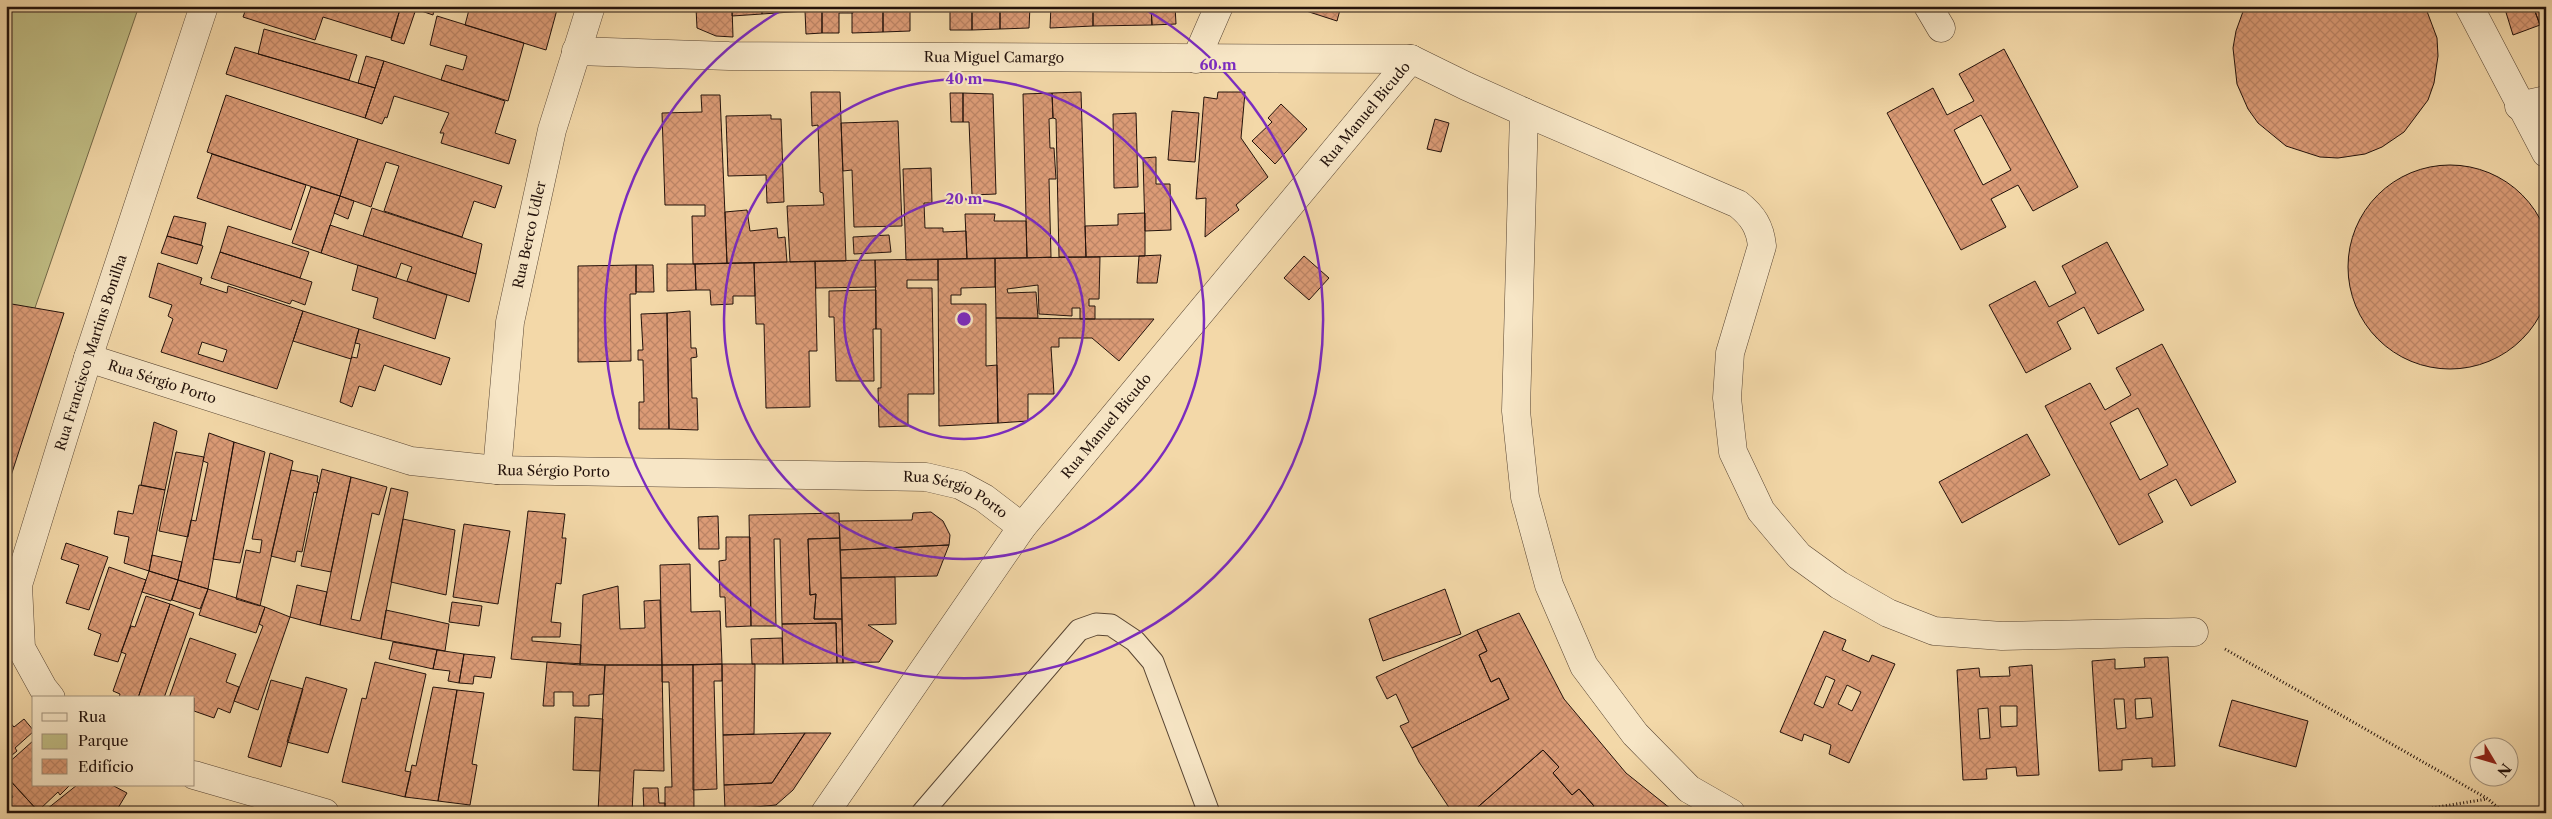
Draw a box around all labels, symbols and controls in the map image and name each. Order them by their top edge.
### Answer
street label: Rua Miguel Camargo [924,48,1064,66]
text: 60 m [1199,55,1237,74]
street label: Rua Manuel Bicudo [1316,58,1414,171]
text: 40 m [945,69,983,88]
street label: Rua Berco Udler [509,179,550,290]
text: 20 m [945,189,983,208]
street label: Rua Francisco Martins Bonilha [51,252,131,453]
centre of rings [955,310,973,328]
street label: Rua Sérgio Porto [106,356,219,407]
street label: Rua Manuel Bicudo [1057,369,1155,482]
street label: Rua Sérgio Porto [497,461,610,481]
street label: Rua Sérgio Porto [903,468,1011,522]
legend [32,696,195,786]
text: Rua [78,707,106,726]
text: Parque [78,731,128,750]
north arrow [2470,736,2520,786]
text: Edifício [78,757,134,776]
text: N [2493,760,2515,780]

